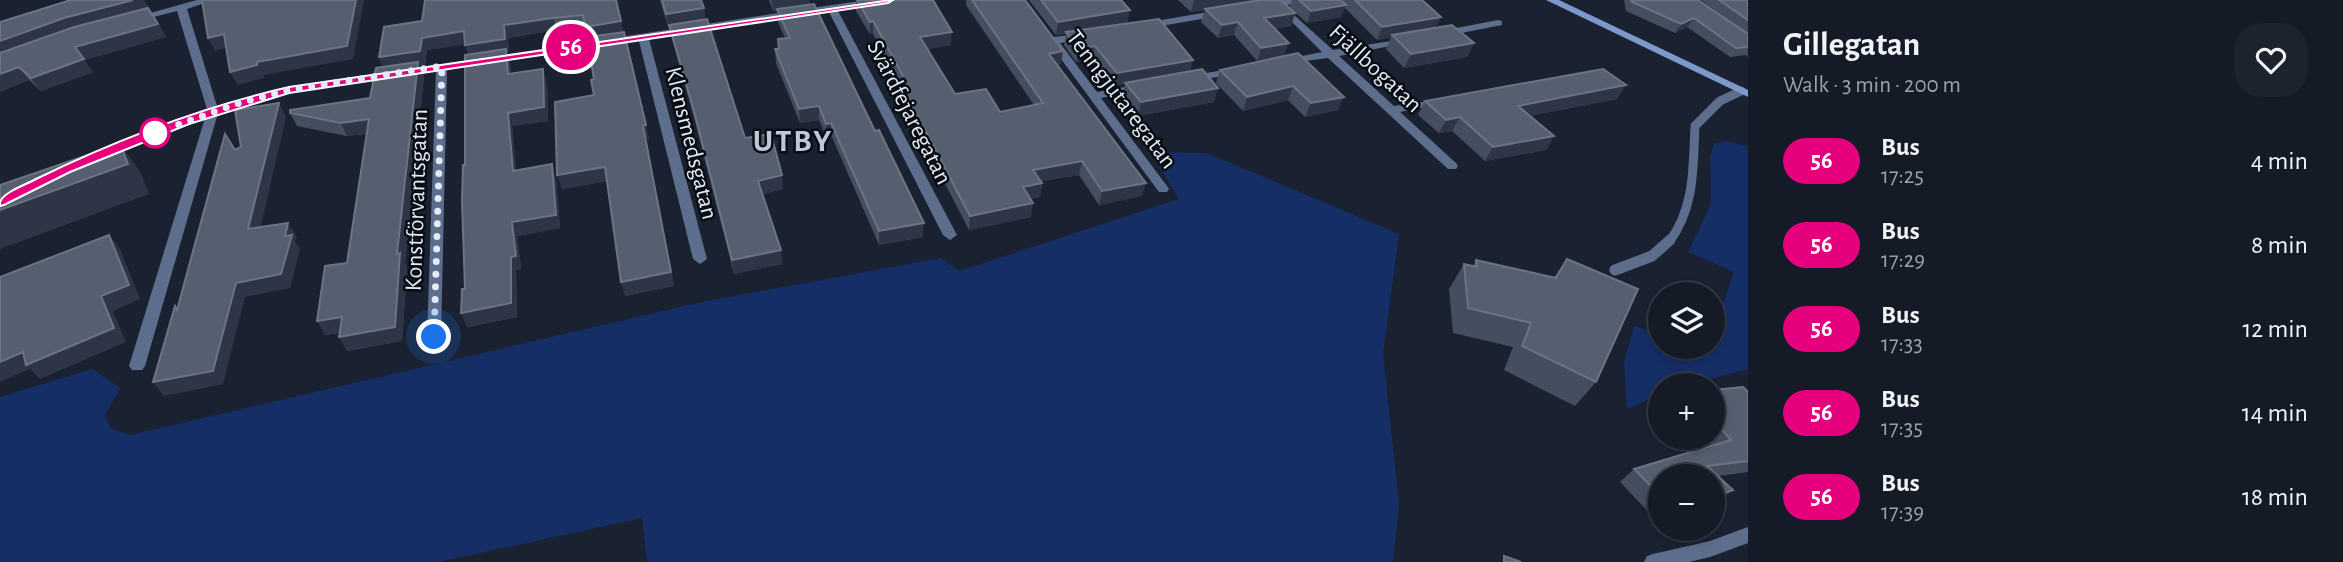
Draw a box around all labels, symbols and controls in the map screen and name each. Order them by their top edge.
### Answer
street label: Fjällbogatan [1324,20,1426,117]
button: heart [2234,23,2308,97]
line badge: 56 [540,24,602,70]
street label: Tenngjutaregatan [1061,26,1181,173]
text: Gillegatan [1783,29,1920,62]
text: 56 [560,35,582,59]
street label: Svärdfejaregatan [862,36,956,189]
street label: Klensmedsgatan [660,65,722,222]
text: Walk · 3 min · 200 m [1783,74,1961,97]
street label: Konstförvantsgatan [402,108,432,292]
unlabelled marker [140,118,170,148]
district label: UTBY [753,125,833,157]
text: Bus [1881,134,1920,160]
text: 4 min [2251,148,2308,174]
text: 56 [1811,149,1832,173]
text: 17:25 [1881,165,1924,188]
text: Bus [1881,218,1920,244]
text: 8 min [2251,232,2308,258]
text: 56 [1811,233,1832,257]
text: 17:29 [1881,249,1925,272]
map controls [1648,282,1725,541]
button: layers [1648,282,1725,359]
text: Bus [1881,302,1920,328]
text: 12 min [2242,316,2308,342]
text: 56 [1811,317,1832,341]
your location [416,319,451,354]
text: 17:33 [1881,333,1923,356]
button: + [1648,373,1725,450]
text: Bus [1881,386,1920,412]
text: 14 min [2242,400,2308,426]
text: 56 [1811,401,1832,425]
text: 17:35 [1881,417,1923,440]
button: − [1648,464,1725,541]
text: Bus [1881,470,1920,496]
text: 18 min [2242,484,2308,510]
text: 56 [1811,485,1832,509]
text: 17:39 [1881,501,1924,524]

